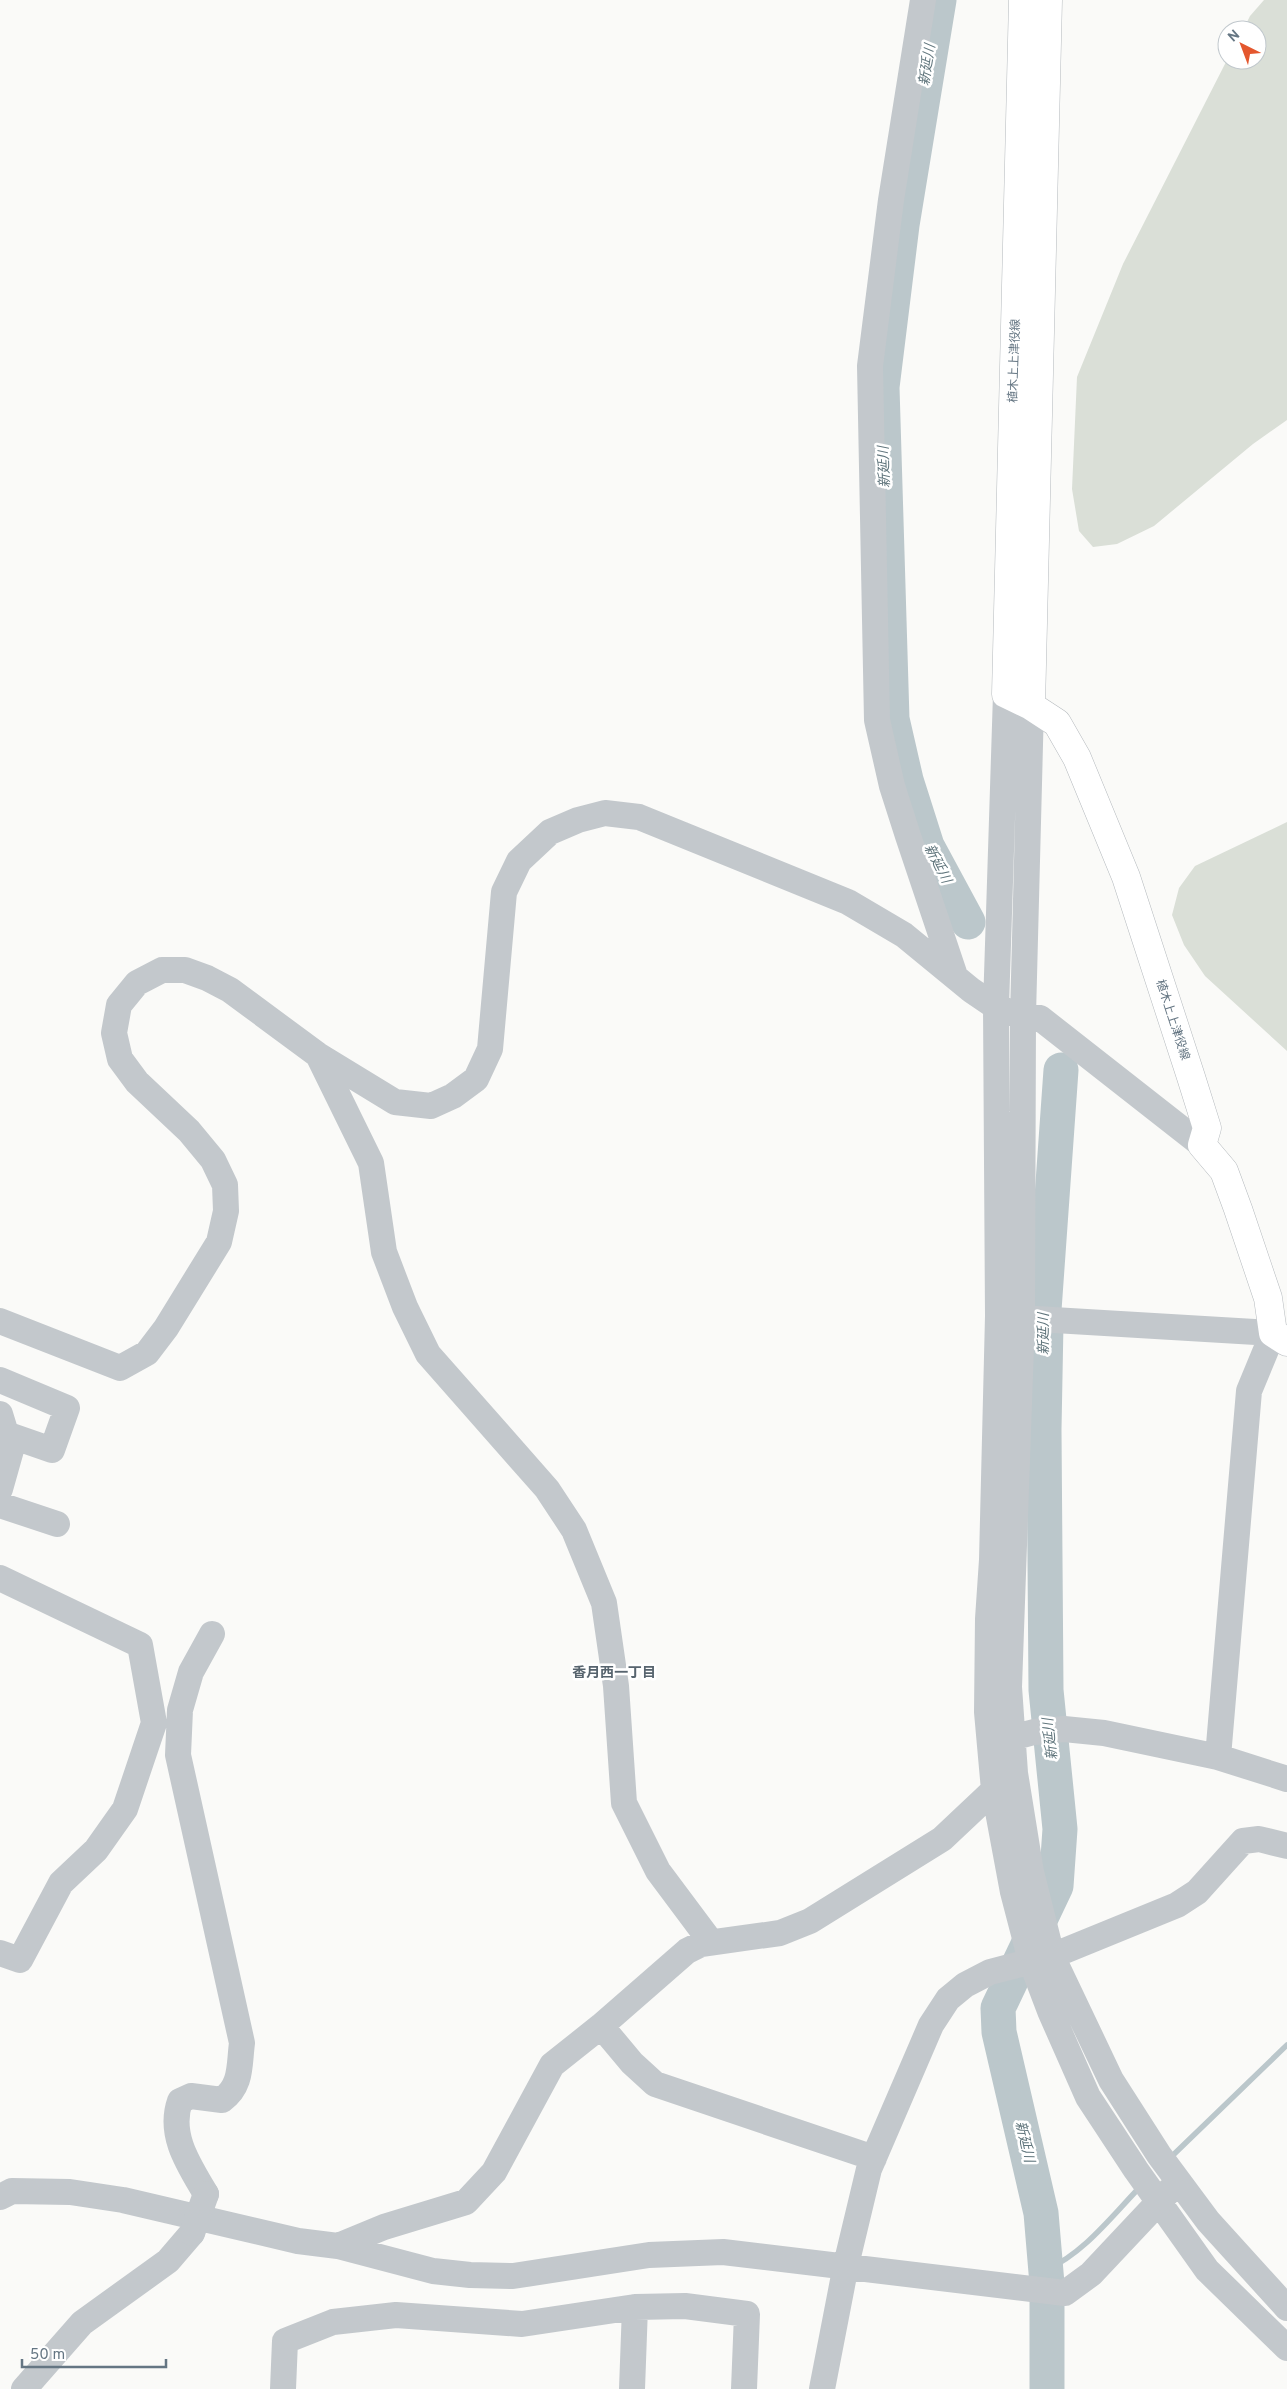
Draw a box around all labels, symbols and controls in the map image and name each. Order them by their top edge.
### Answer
north arrow [1217,20,1267,70]
text: N [1225,27,1244,46]
water label: 新延川 [916,41,940,87]
street label: 植木上上津役線 [1006,319,1024,403]
water label: 新延川 [876,444,894,488]
water label: 新延川 [920,841,955,888]
street label: 植木上上津役線 [1151,978,1193,1062]
water label: 新延川 [1036,1311,1053,1355]
district label: 香月西一丁目 [572,1665,656,1682]
water label: 新延川 [1040,1715,1062,1761]
water label: 新延川 [1011,2120,1037,2166]
scale bar [22,2336,166,2368]
text: 50 m [30,2346,65,2365]

